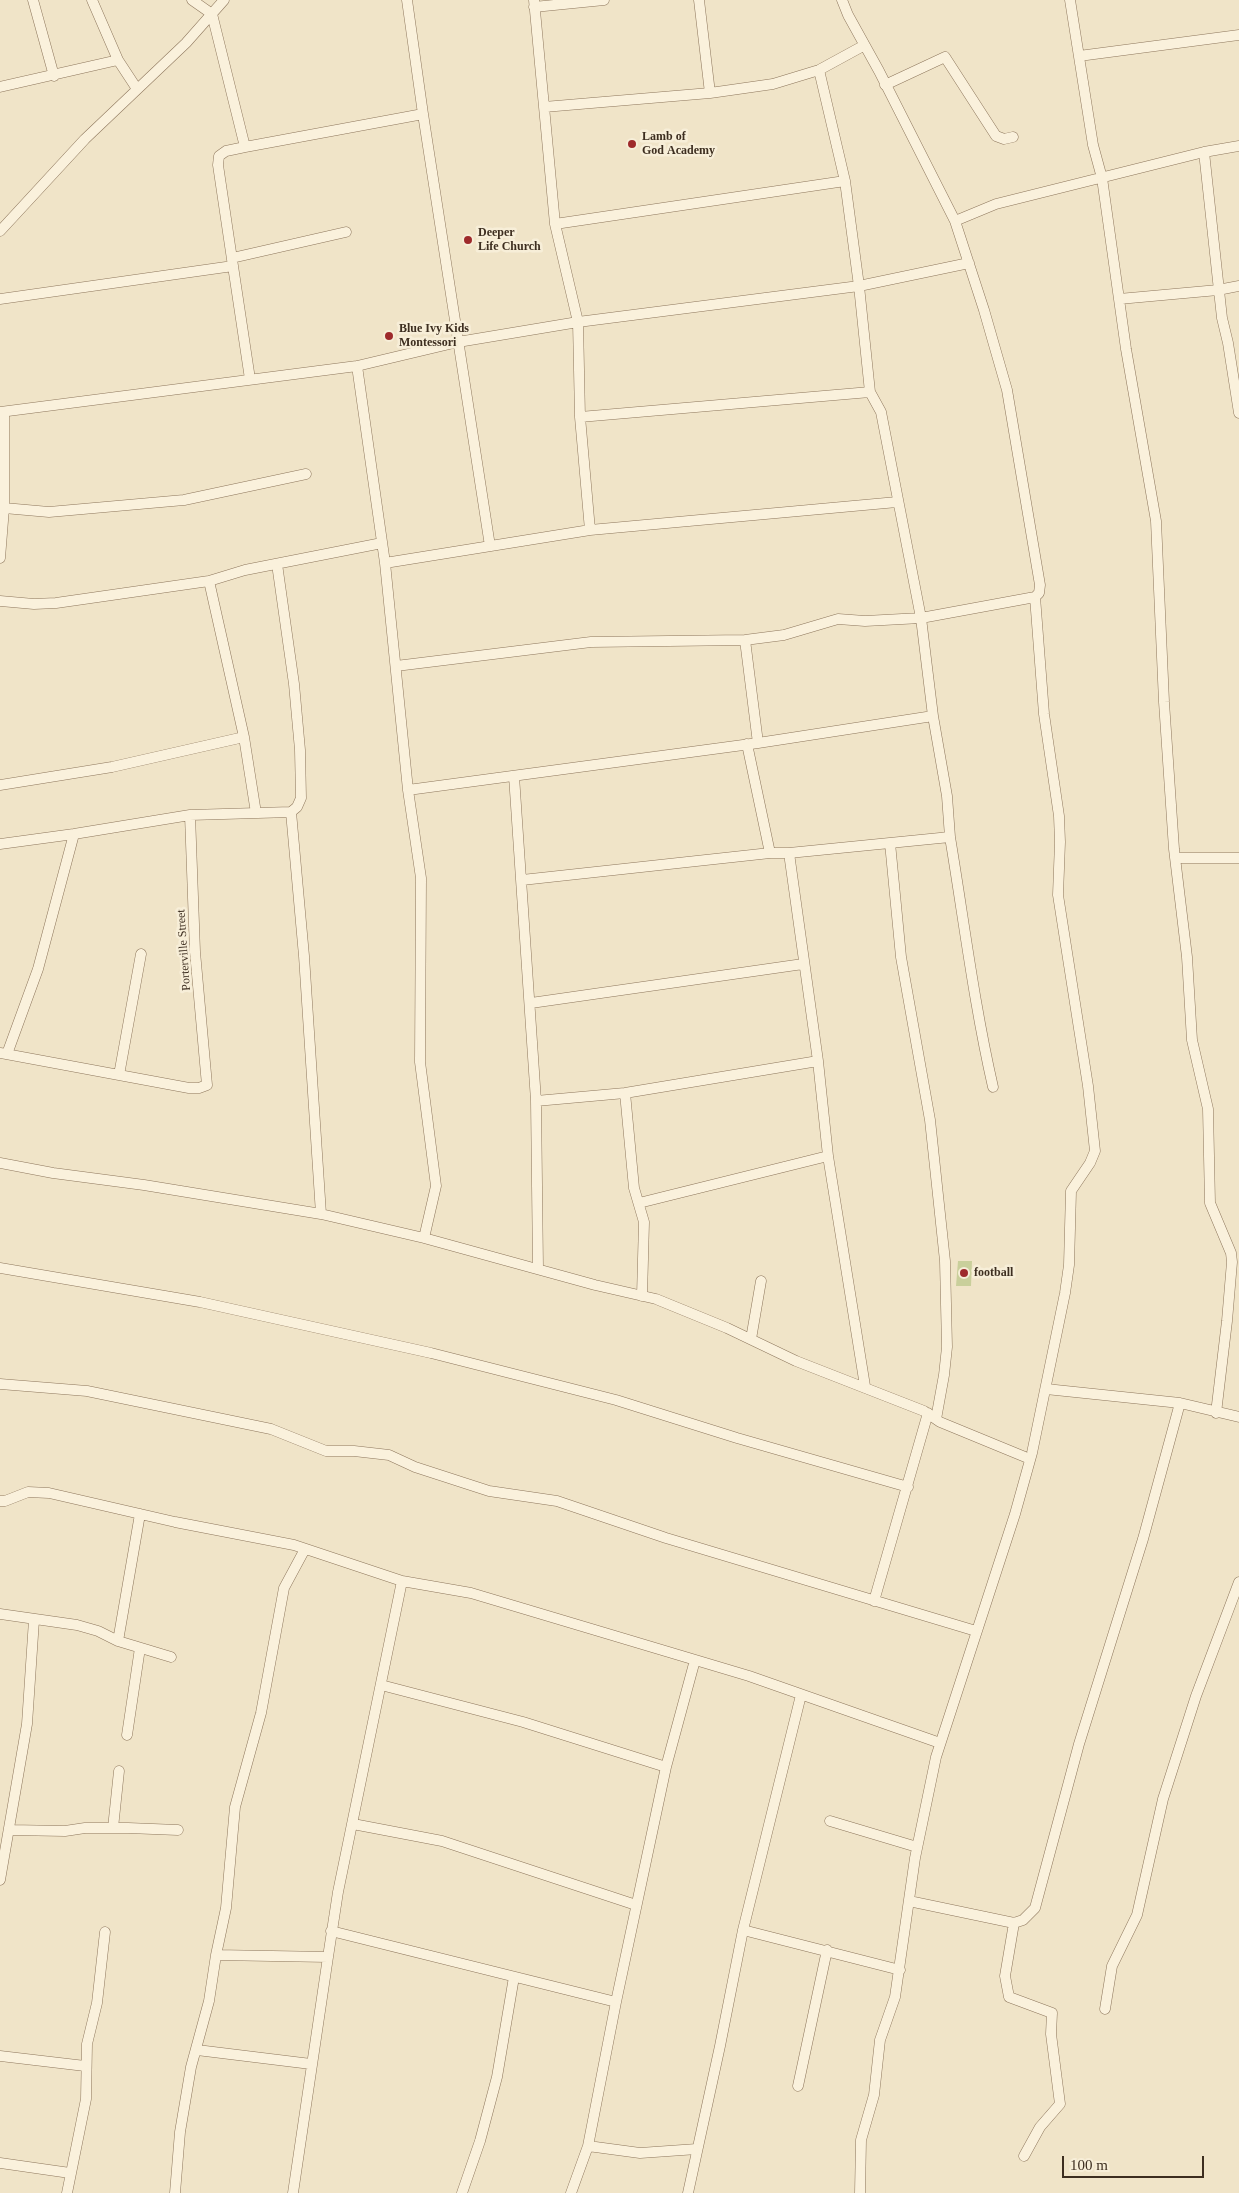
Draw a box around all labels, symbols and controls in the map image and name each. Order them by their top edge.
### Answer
place label: Lamb of God Academy [642,130,715,158]
marker: Lamb of God Academy [626,138,638,150]
place label: Deeper Life Church [478,226,541,254]
marker: Deeper Life Church [462,234,474,246]
place label: Blue Ivy Kids Montessori [399,322,469,350]
marker: Blue Ivy Kids Montessori [383,330,395,342]
street label: Porterville Street [174,909,194,991]
place label: football [974,1266,1013,1280]
marker: football [958,1267,970,1279]
scale bar [1064,2146,1206,2178]
text: 100 m [1070,2157,1108,2173]

